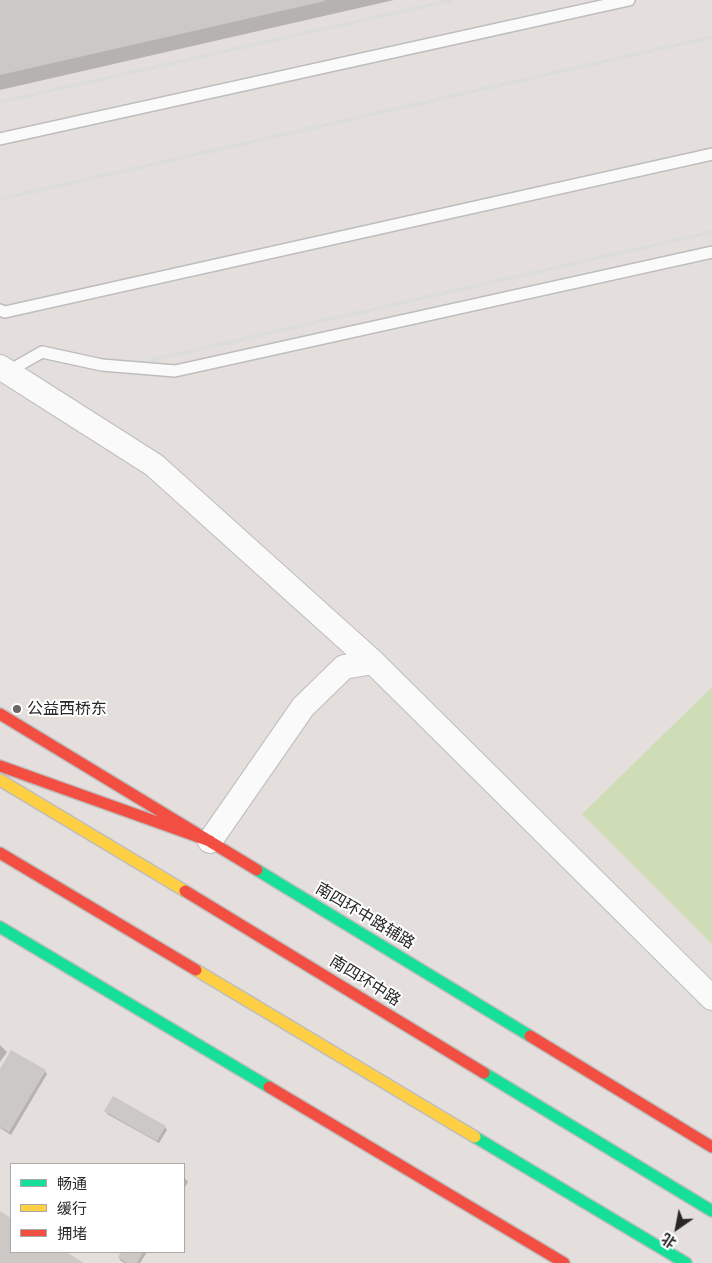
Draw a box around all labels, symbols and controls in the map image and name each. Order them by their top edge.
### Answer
place label: 公益西桥东 [27,699,107,719]
marker: 公益西桥东 [11,703,23,715]
street label: 南四环中路辅路 [312,879,418,953]
street label: 南四环中路 [326,952,404,1010]
legend [10,1163,185,1253]
text: 畅通 [57,1175,87,1193]
text: 缓行 [57,1200,87,1218]
north arrow [652,1203,702,1253]
text: 拥堵 [57,1225,87,1243]
text: 北 [658,1229,680,1252]

